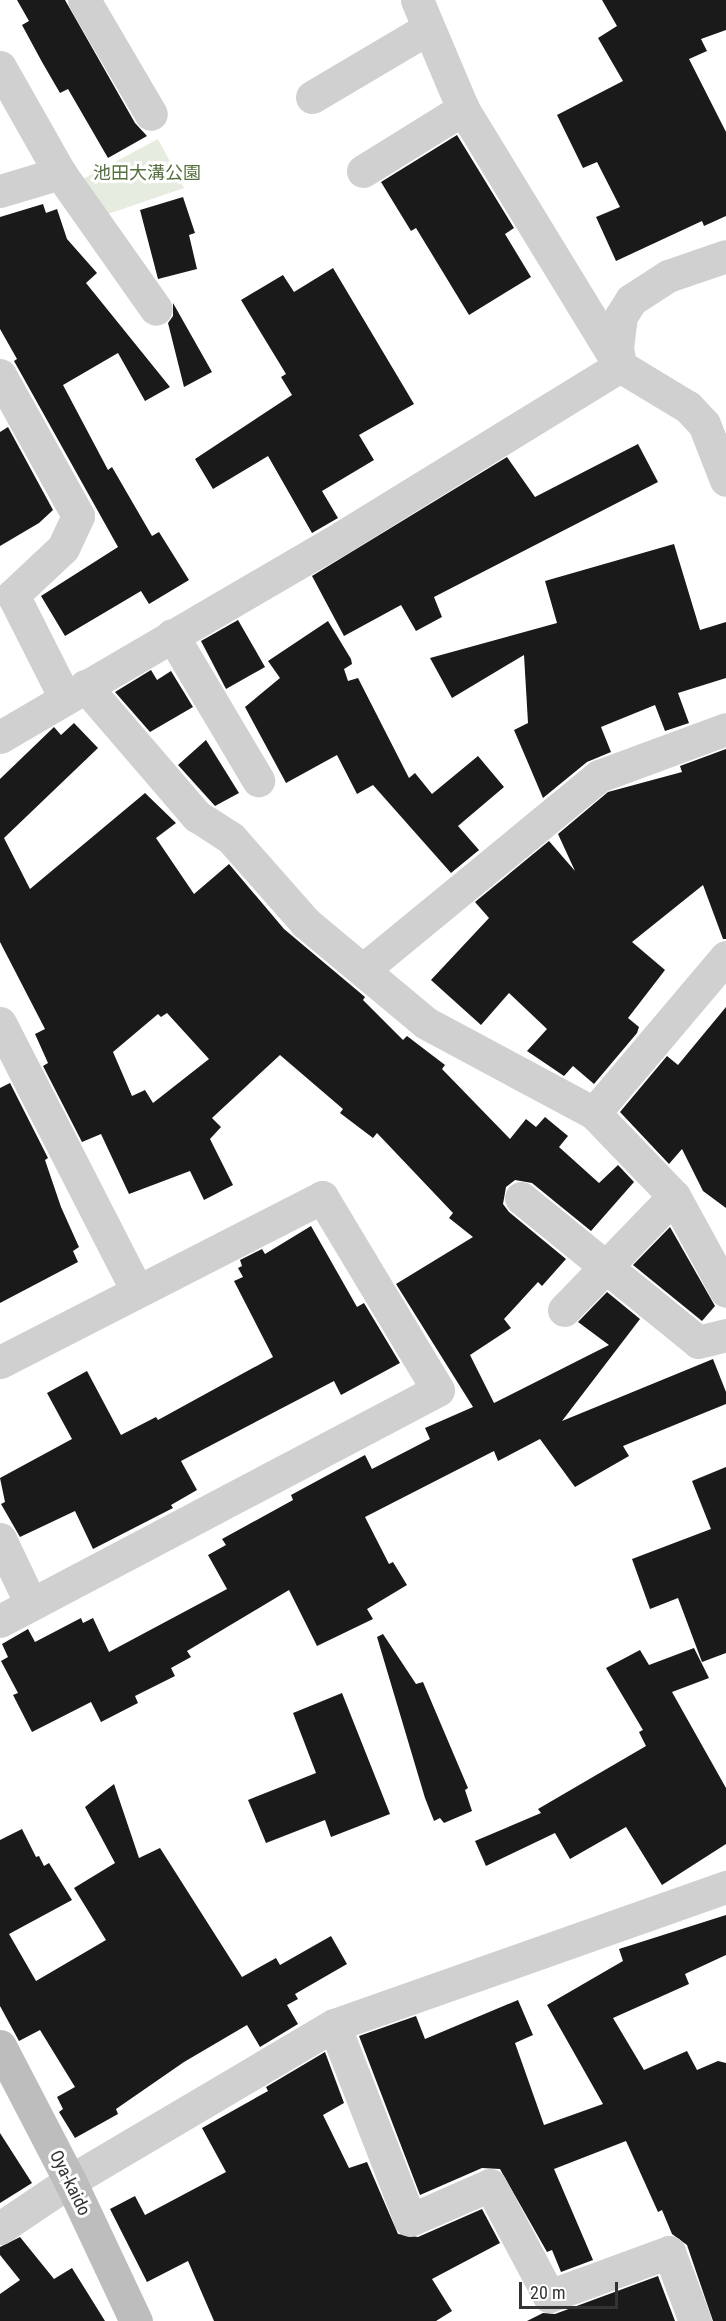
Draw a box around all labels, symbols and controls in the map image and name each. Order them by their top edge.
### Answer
park label: 池田大溝公園 [93,162,201,184]
street label: Oya-kaido [45,2147,95,2219]
scale bar [522,2270,621,2308]
text: 20 m [530,2282,565,2303]

